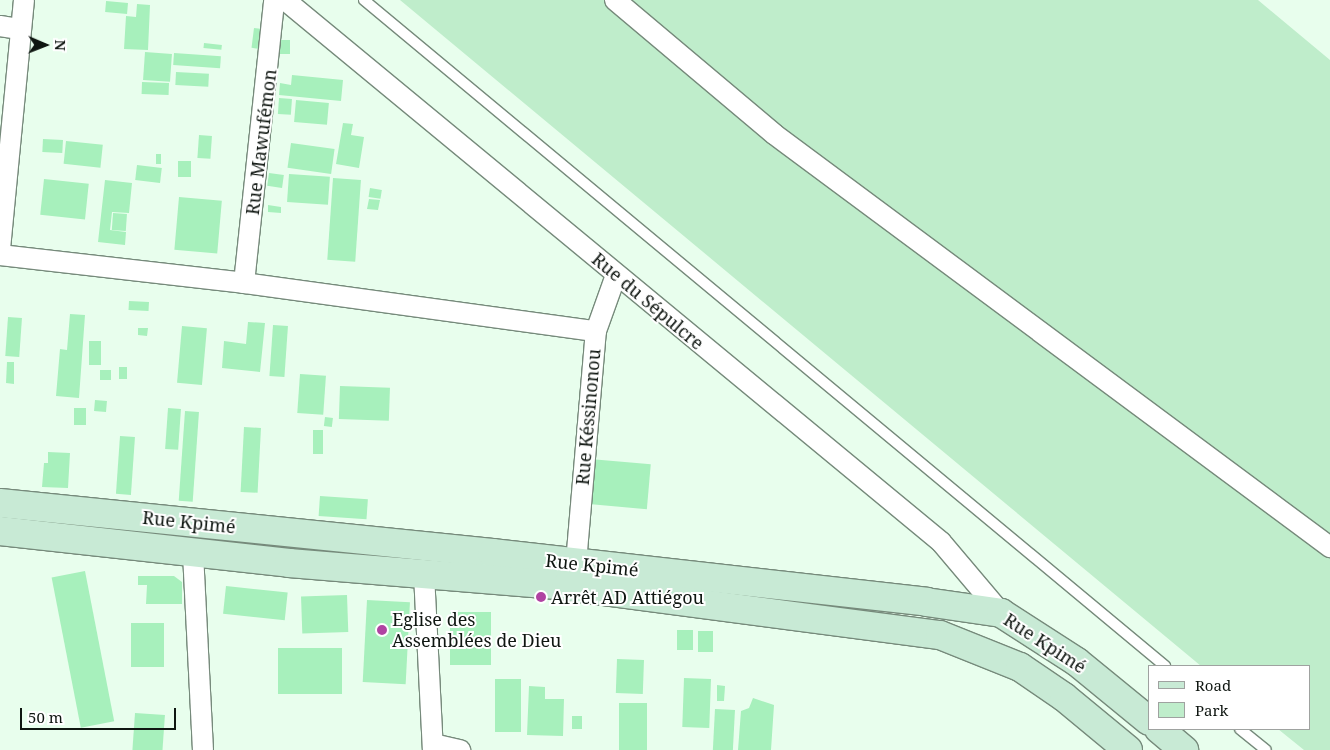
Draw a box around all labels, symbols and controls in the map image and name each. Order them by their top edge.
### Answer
north arrow [20,20,70,70]
text: N [51,40,70,51]
street label: Rue Mawufémon [241,68,281,216]
street label: Rue du Sépulcre [588,248,708,354]
street label: Rue Késsinonou [571,348,605,486]
street label: Rue Kpimé [141,506,237,538]
street label: Rue Kpimé [544,549,640,581]
place label: Arrêt AD Attiégou [551,586,704,608]
marker: Arrêt AD Attiégou [535,591,547,603]
street label: Rue Kpimé [1000,608,1090,678]
place label: Eglise des Assemblées de Dieu [392,609,562,652]
marker: Eglise des Assemblées de Dieu [376,624,388,636]
legend [1148,665,1310,730]
text: Road [1195,675,1231,695]
scale bar [22,698,179,730]
text: Park [1195,700,1228,720]
text: 50 m [28,707,63,727]

